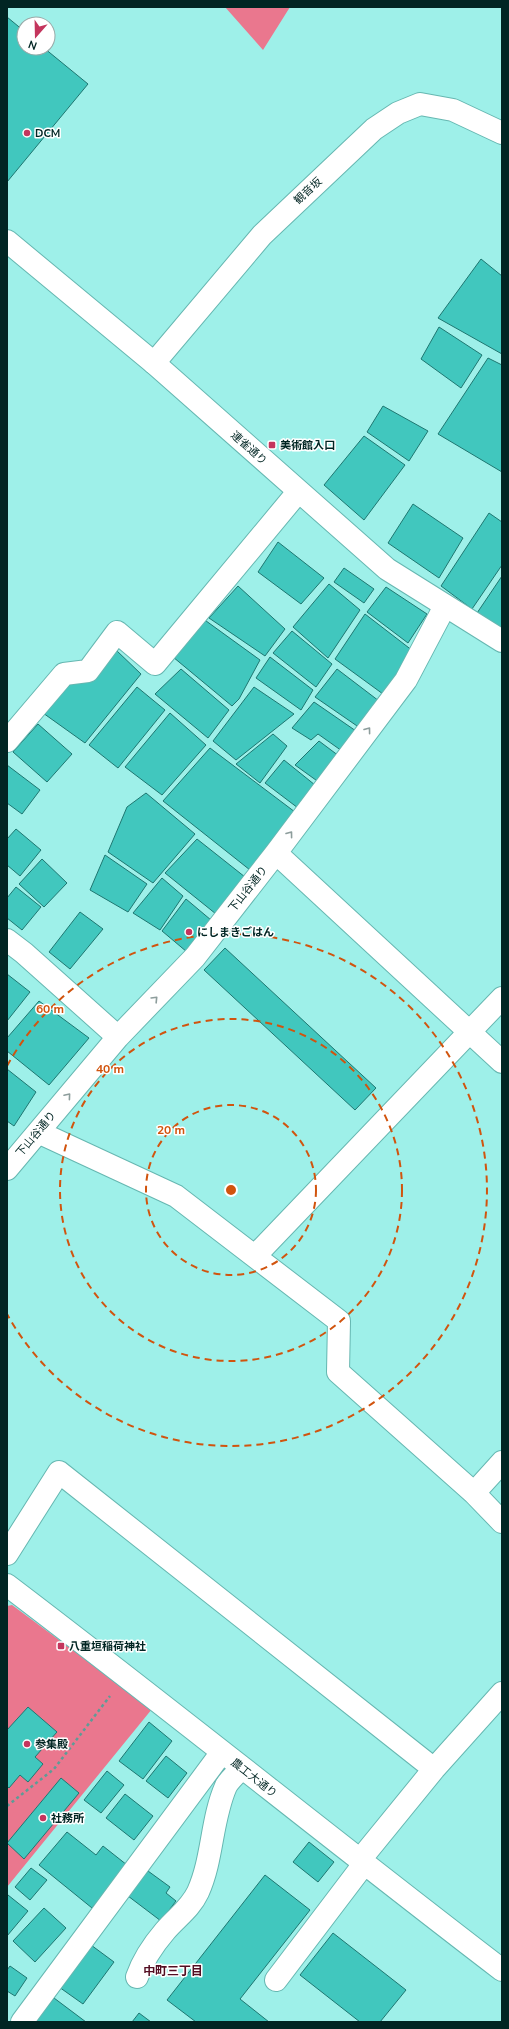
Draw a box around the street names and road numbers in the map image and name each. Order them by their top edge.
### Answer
street label: 観音坂 [291,174,325,208]
street label: 連雀通り [228,428,270,468]
street label: 下山谷通り [225,863,271,915]
street label: 下山谷通り [13,1108,59,1160]
street label: 農工大通り [228,1755,280,1801]

